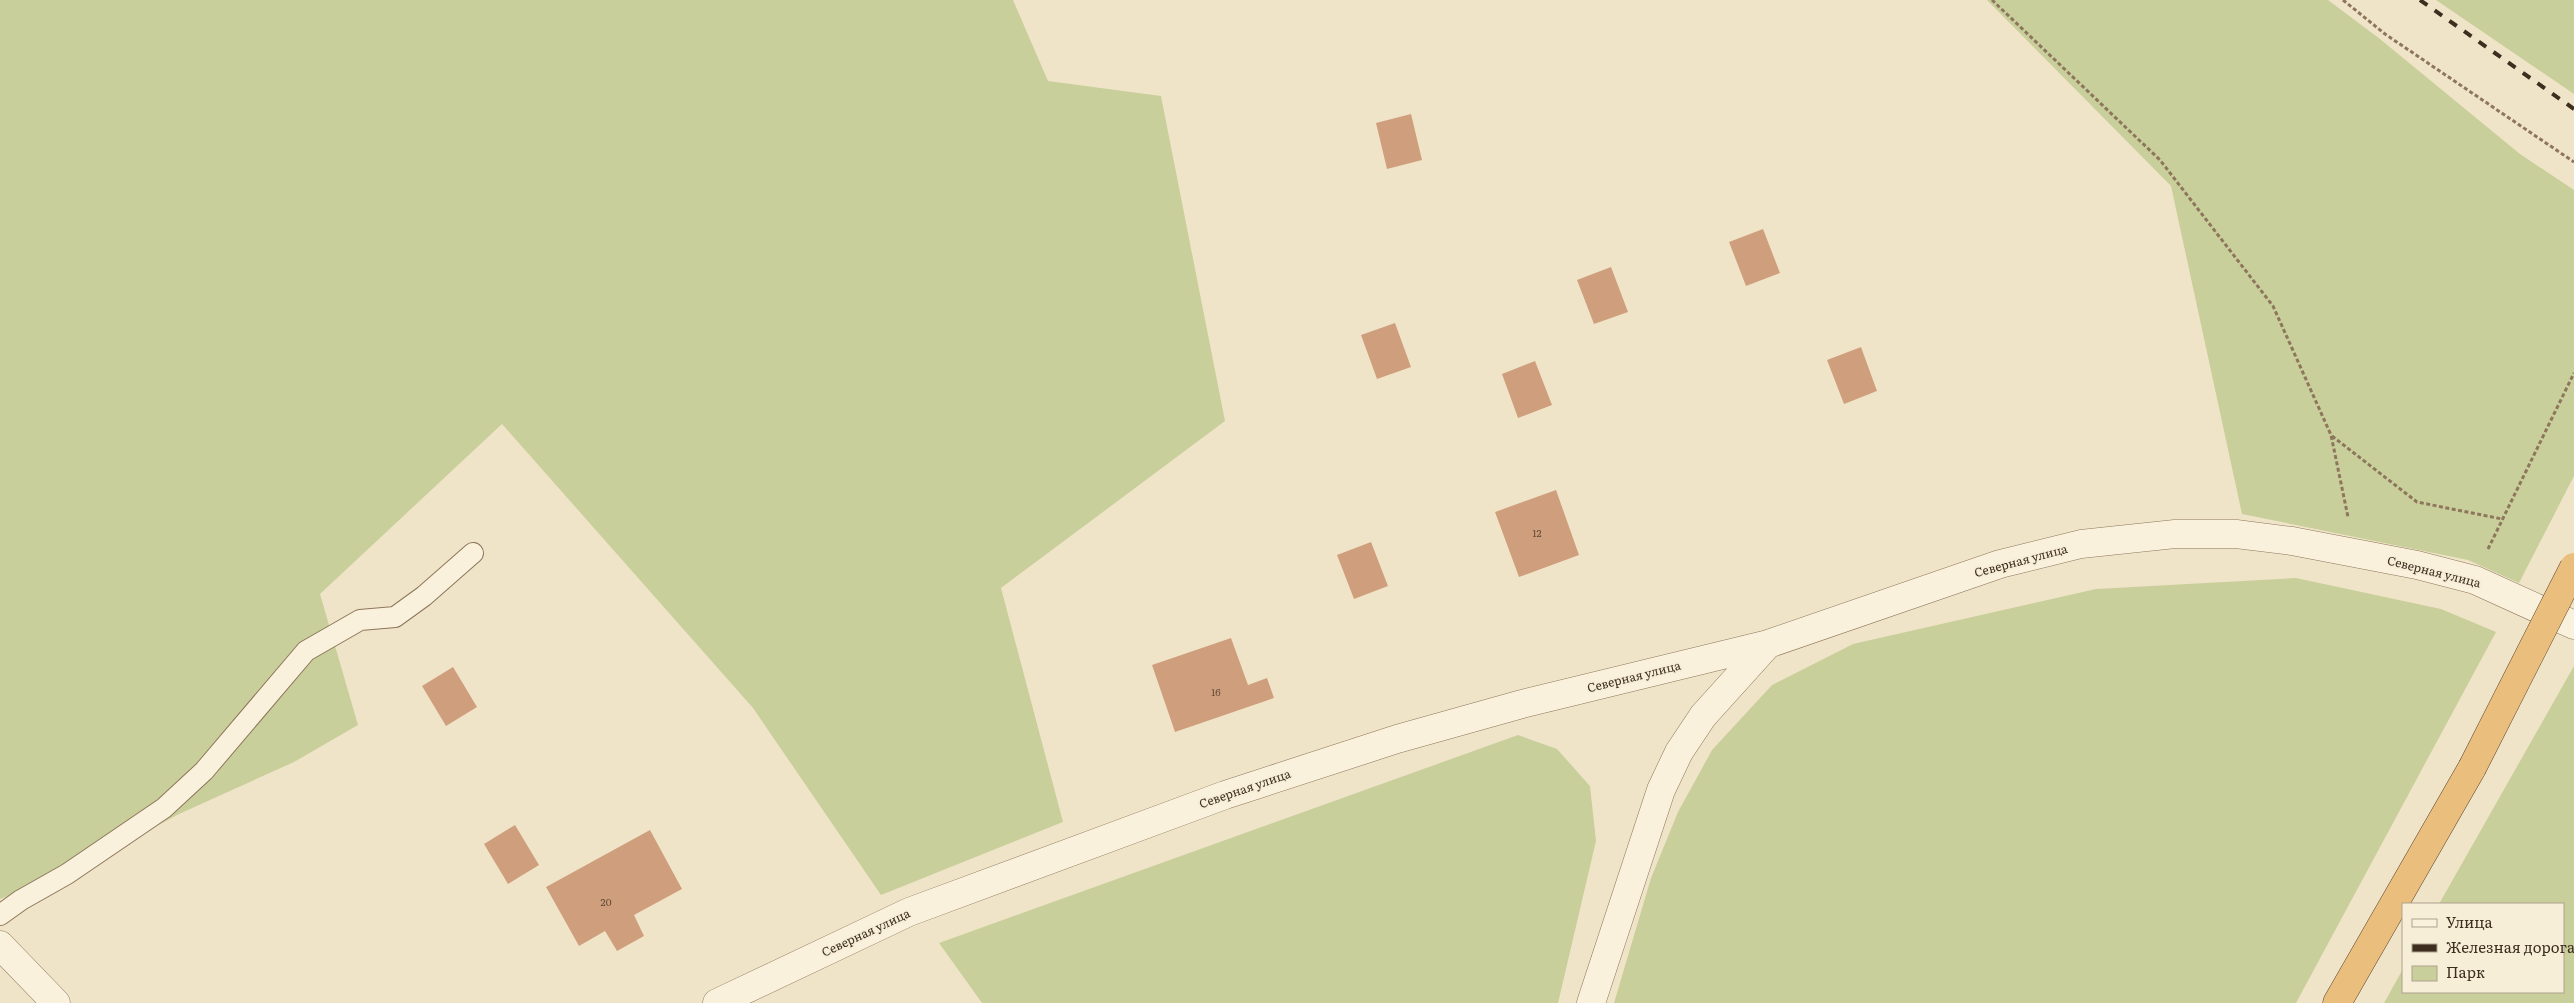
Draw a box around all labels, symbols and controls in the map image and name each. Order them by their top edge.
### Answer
house number: 12 [1532,525,1542,540]
street label: Северная улица [1972,539,2070,581]
street label: Северная улица [2386,551,2483,591]
street label: Северная улица [1585,656,1683,696]
house number: 16 [1211,684,1221,699]
street label: Северная улица [1196,764,1293,812]
house number: 20 [601,894,612,909]
street label: Северная улица [818,903,913,961]
legend [2402,903,2564,993]
text: Улица [2446,910,2494,933]
text: Железная дорога [2446,935,2574,958]
text: Парк [2446,960,2485,983]

